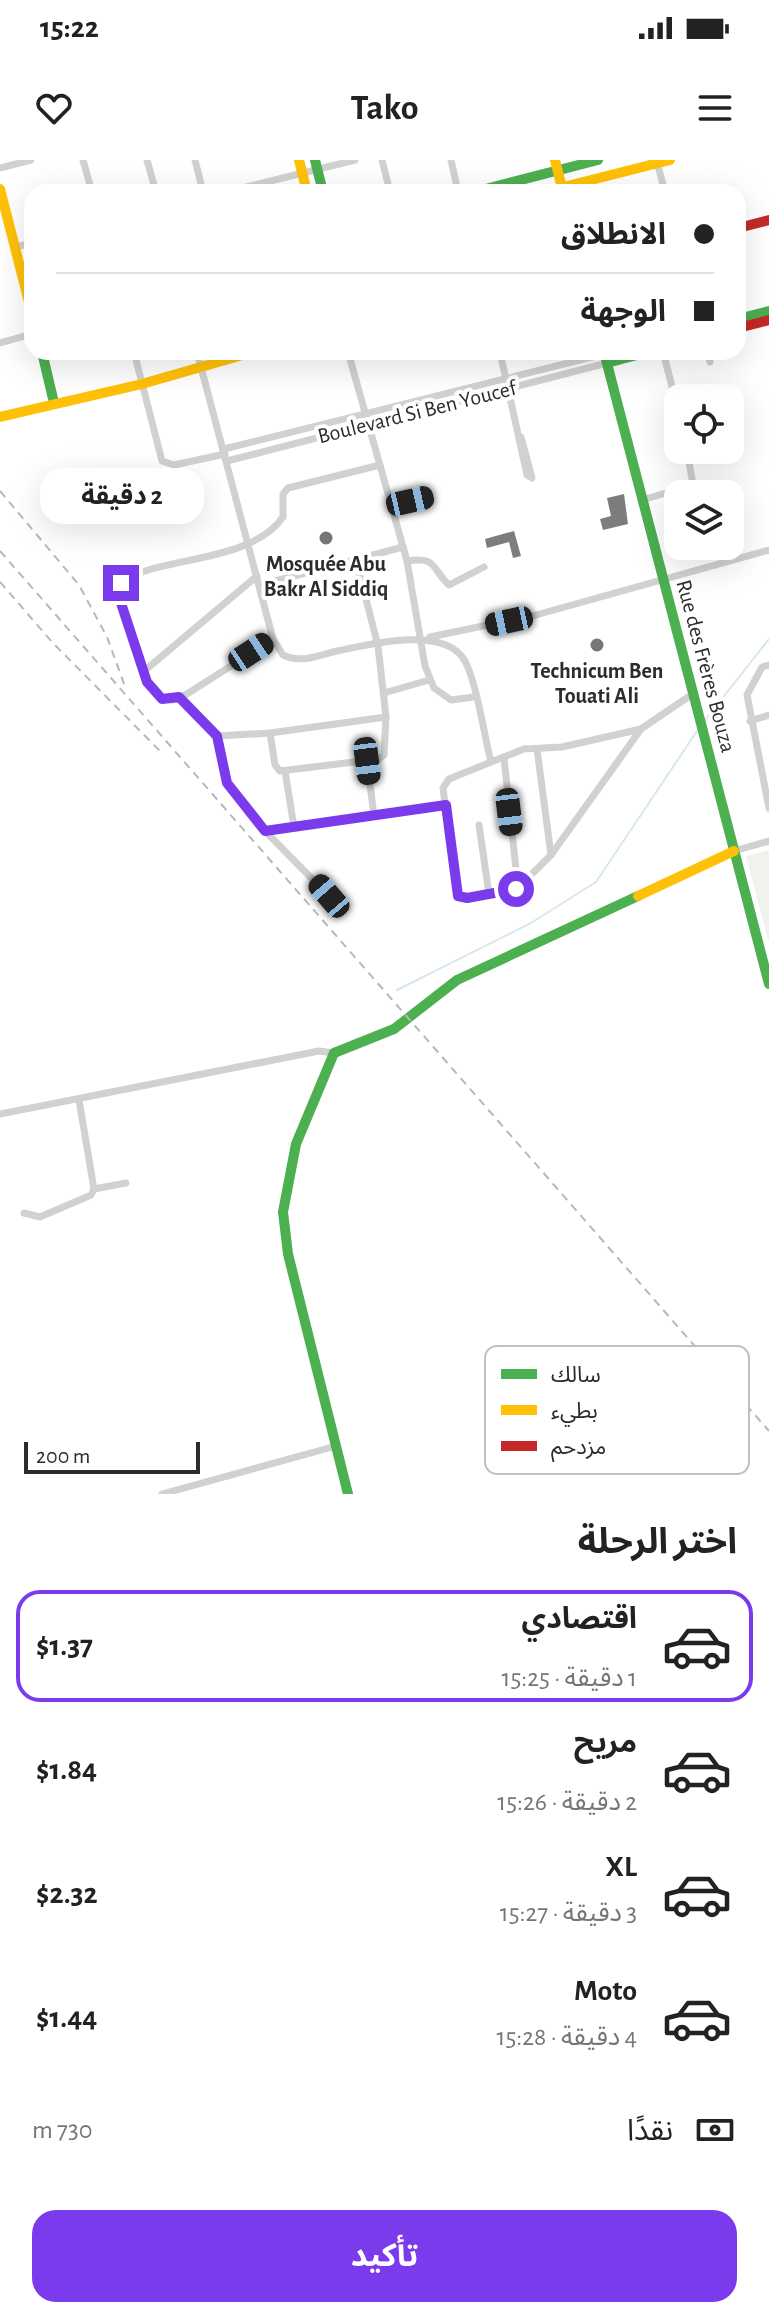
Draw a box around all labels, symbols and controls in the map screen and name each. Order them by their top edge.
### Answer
text: 15:22 [40,13,99,43]
icon: heart [32,86,76,130]
icon: menu [693,86,737,130]
text: Tako [350,90,419,126]
text: الانطلاق [561,220,666,250]
text: الوجهة [581,297,666,327]
street label: Boulevard Si Ben Youcef [315,376,520,447]
map controls [664,384,744,560]
button: locate [664,384,744,464]
callout: 2 دقيقة [39,467,203,523]
button: layers [664,480,744,560]
text: 2 دقيقة [81,483,163,509]
car [384,484,436,518]
marker: Mosquée Abu Bakr Al Siddiq [317,529,335,547]
place label: Mosquée Abu Bakr Al Siddiq [264,553,388,600]
route end [103,565,139,601]
street label: Rue des Frères Bouza [672,577,740,755]
car [483,604,535,638]
car [224,629,278,675]
marker: Technicum Ben Touati Ali [588,636,606,654]
place label: Technicum Ben Touati Ali [531,660,663,707]
car [352,736,382,786]
car [494,787,524,837]
car [304,870,354,922]
route start [498,871,534,907]
legend [485,1346,749,1474]
text: سالك [551,1364,601,1386]
text: بطيء [551,1400,598,1427]
text: مزدحم [551,1436,606,1463]
scale bar [24,1438,200,1474]
text: 200 m [36,1445,90,1467]
text: اختر الرحلة [578,1524,737,1560]
text: اقتصادي [522,1604,637,1634]
icon: car [661,1610,733,1682]
text: $1.37 [36,1631,93,1661]
text: 1 دقيقة · 15:25 [502,1665,637,1691]
text: مريح [574,1728,637,1758]
icon: car [661,1734,733,1806]
text: $1.84 [36,1755,97,1785]
text: 2 دقيقة · 15:26 [497,1789,637,1815]
text: XL [605,1852,637,1882]
icon: car [661,1858,733,1930]
text: $2.32 [36,1879,98,1909]
text: 3 دقيقة · 15:27 [500,1900,637,1926]
text: Moto [574,1976,637,2006]
icon: car [661,1982,733,2054]
text: $1.44 [36,2003,97,2033]
text: 4 دقيقة · 15:28 [497,2024,637,2050]
icon: cash [693,2108,737,2152]
text: نقدًا [627,2116,673,2146]
text: 730 m [32,2117,92,2143]
button: تأكيد [32,2210,737,2302]

